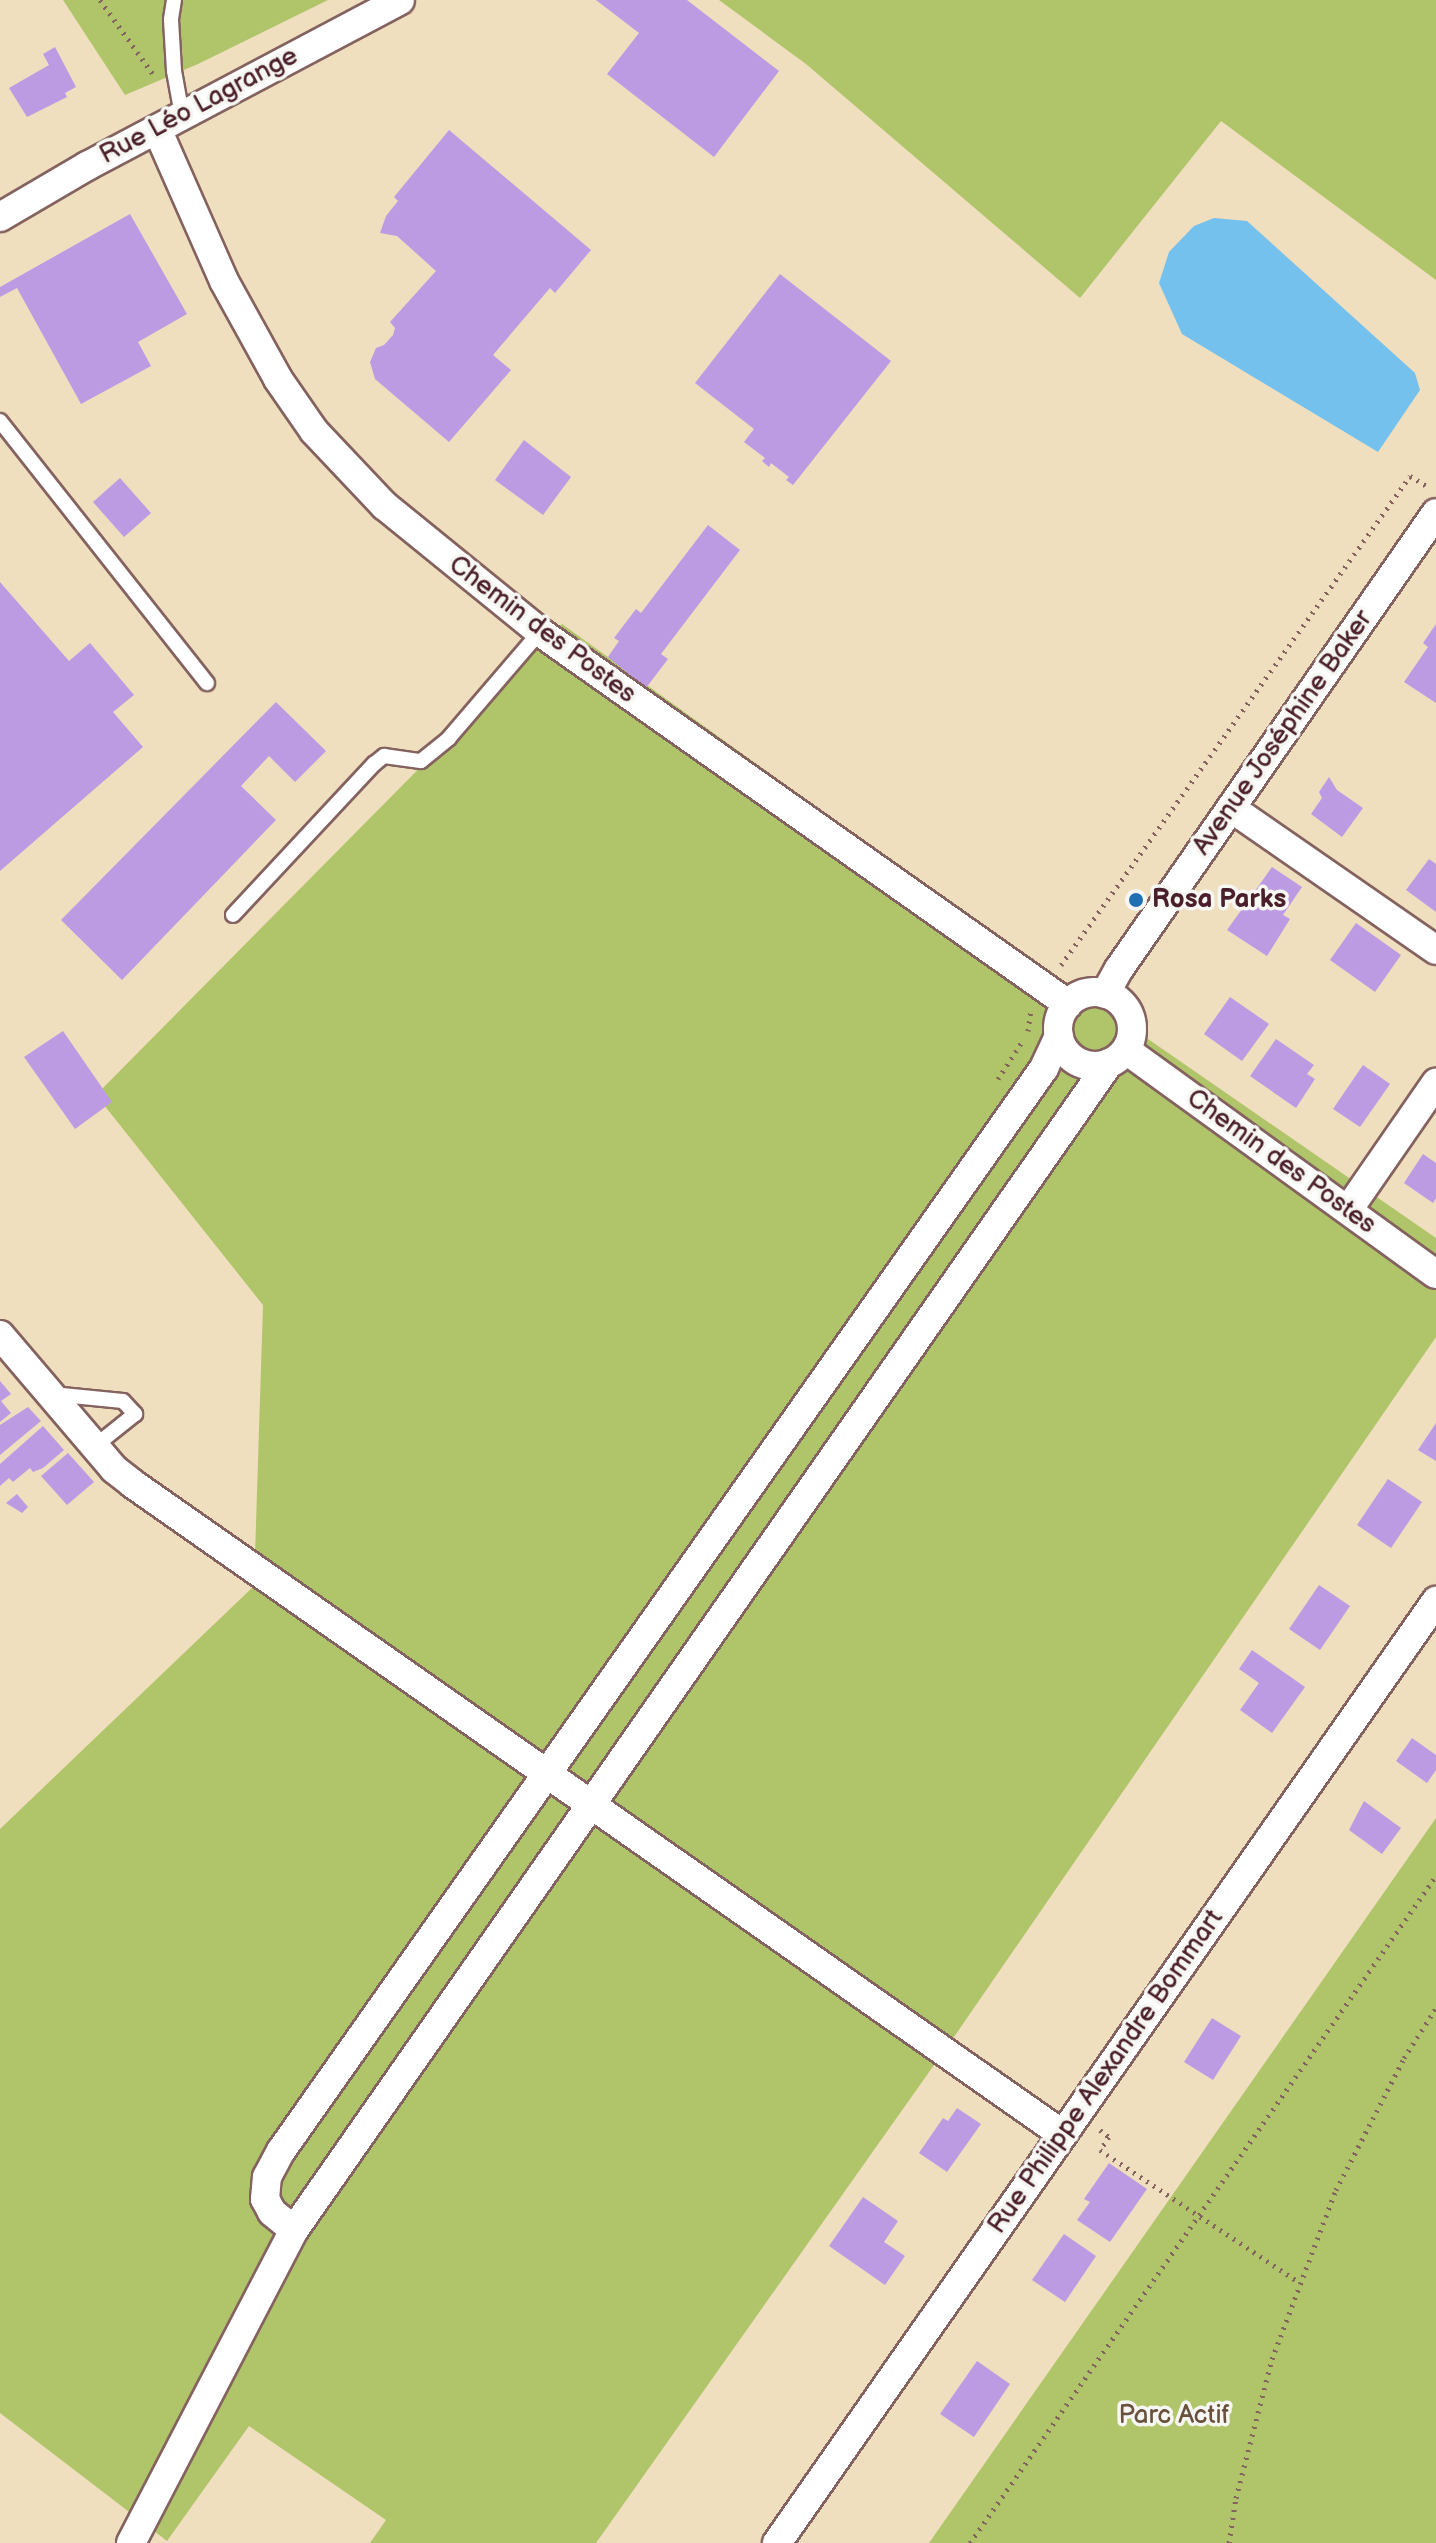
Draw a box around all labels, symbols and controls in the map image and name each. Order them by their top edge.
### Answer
street label: Rue Léo Lagrange [95,41,303,171]
street label: Chemin des Postes [442,549,642,711]
street label: Avenue Joséphine Baker [1186,604,1380,862]
place label: Rosa Parks [1152,884,1286,916]
marker: Rosa Parks [1127,891,1145,909]
street label: Chemin des Postes [1180,1083,1382,1241]
street label: Rue Philippe Alexandre Bommart [982,1904,1230,2240]
park label: Parc Actif [1118,2400,1230,2432]

